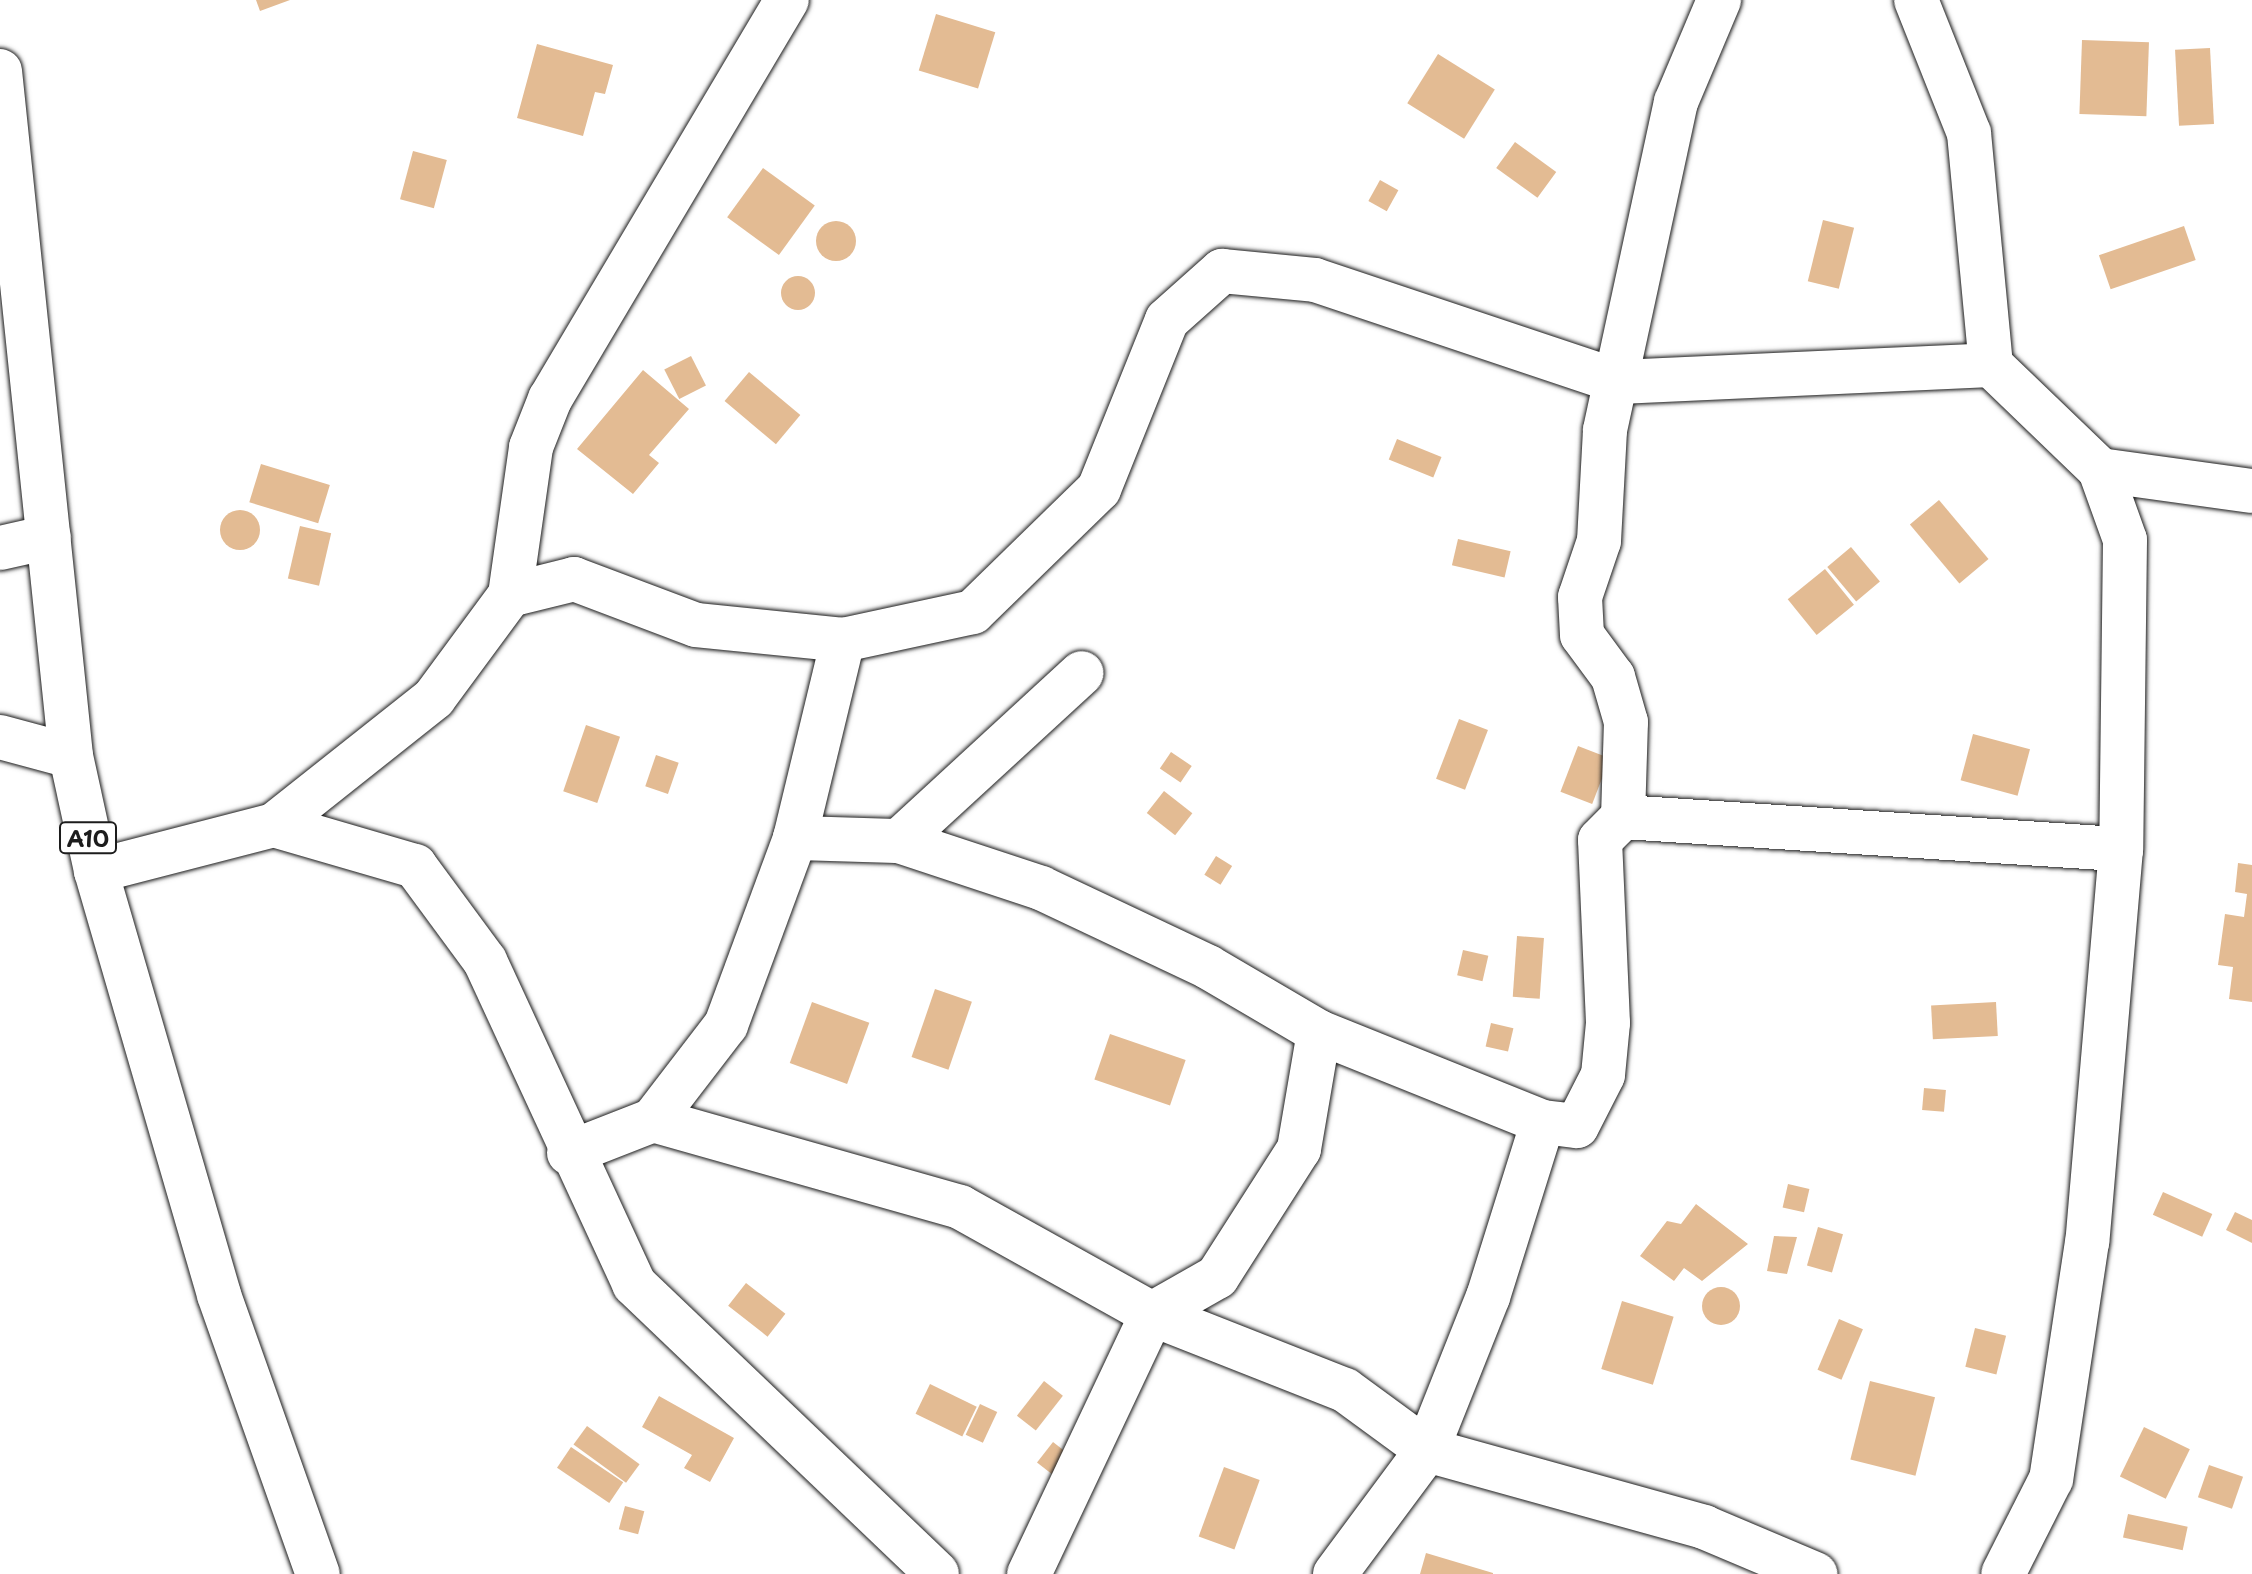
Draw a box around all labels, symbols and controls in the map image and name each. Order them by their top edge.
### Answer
road number: A10 [58,820,118,856]

